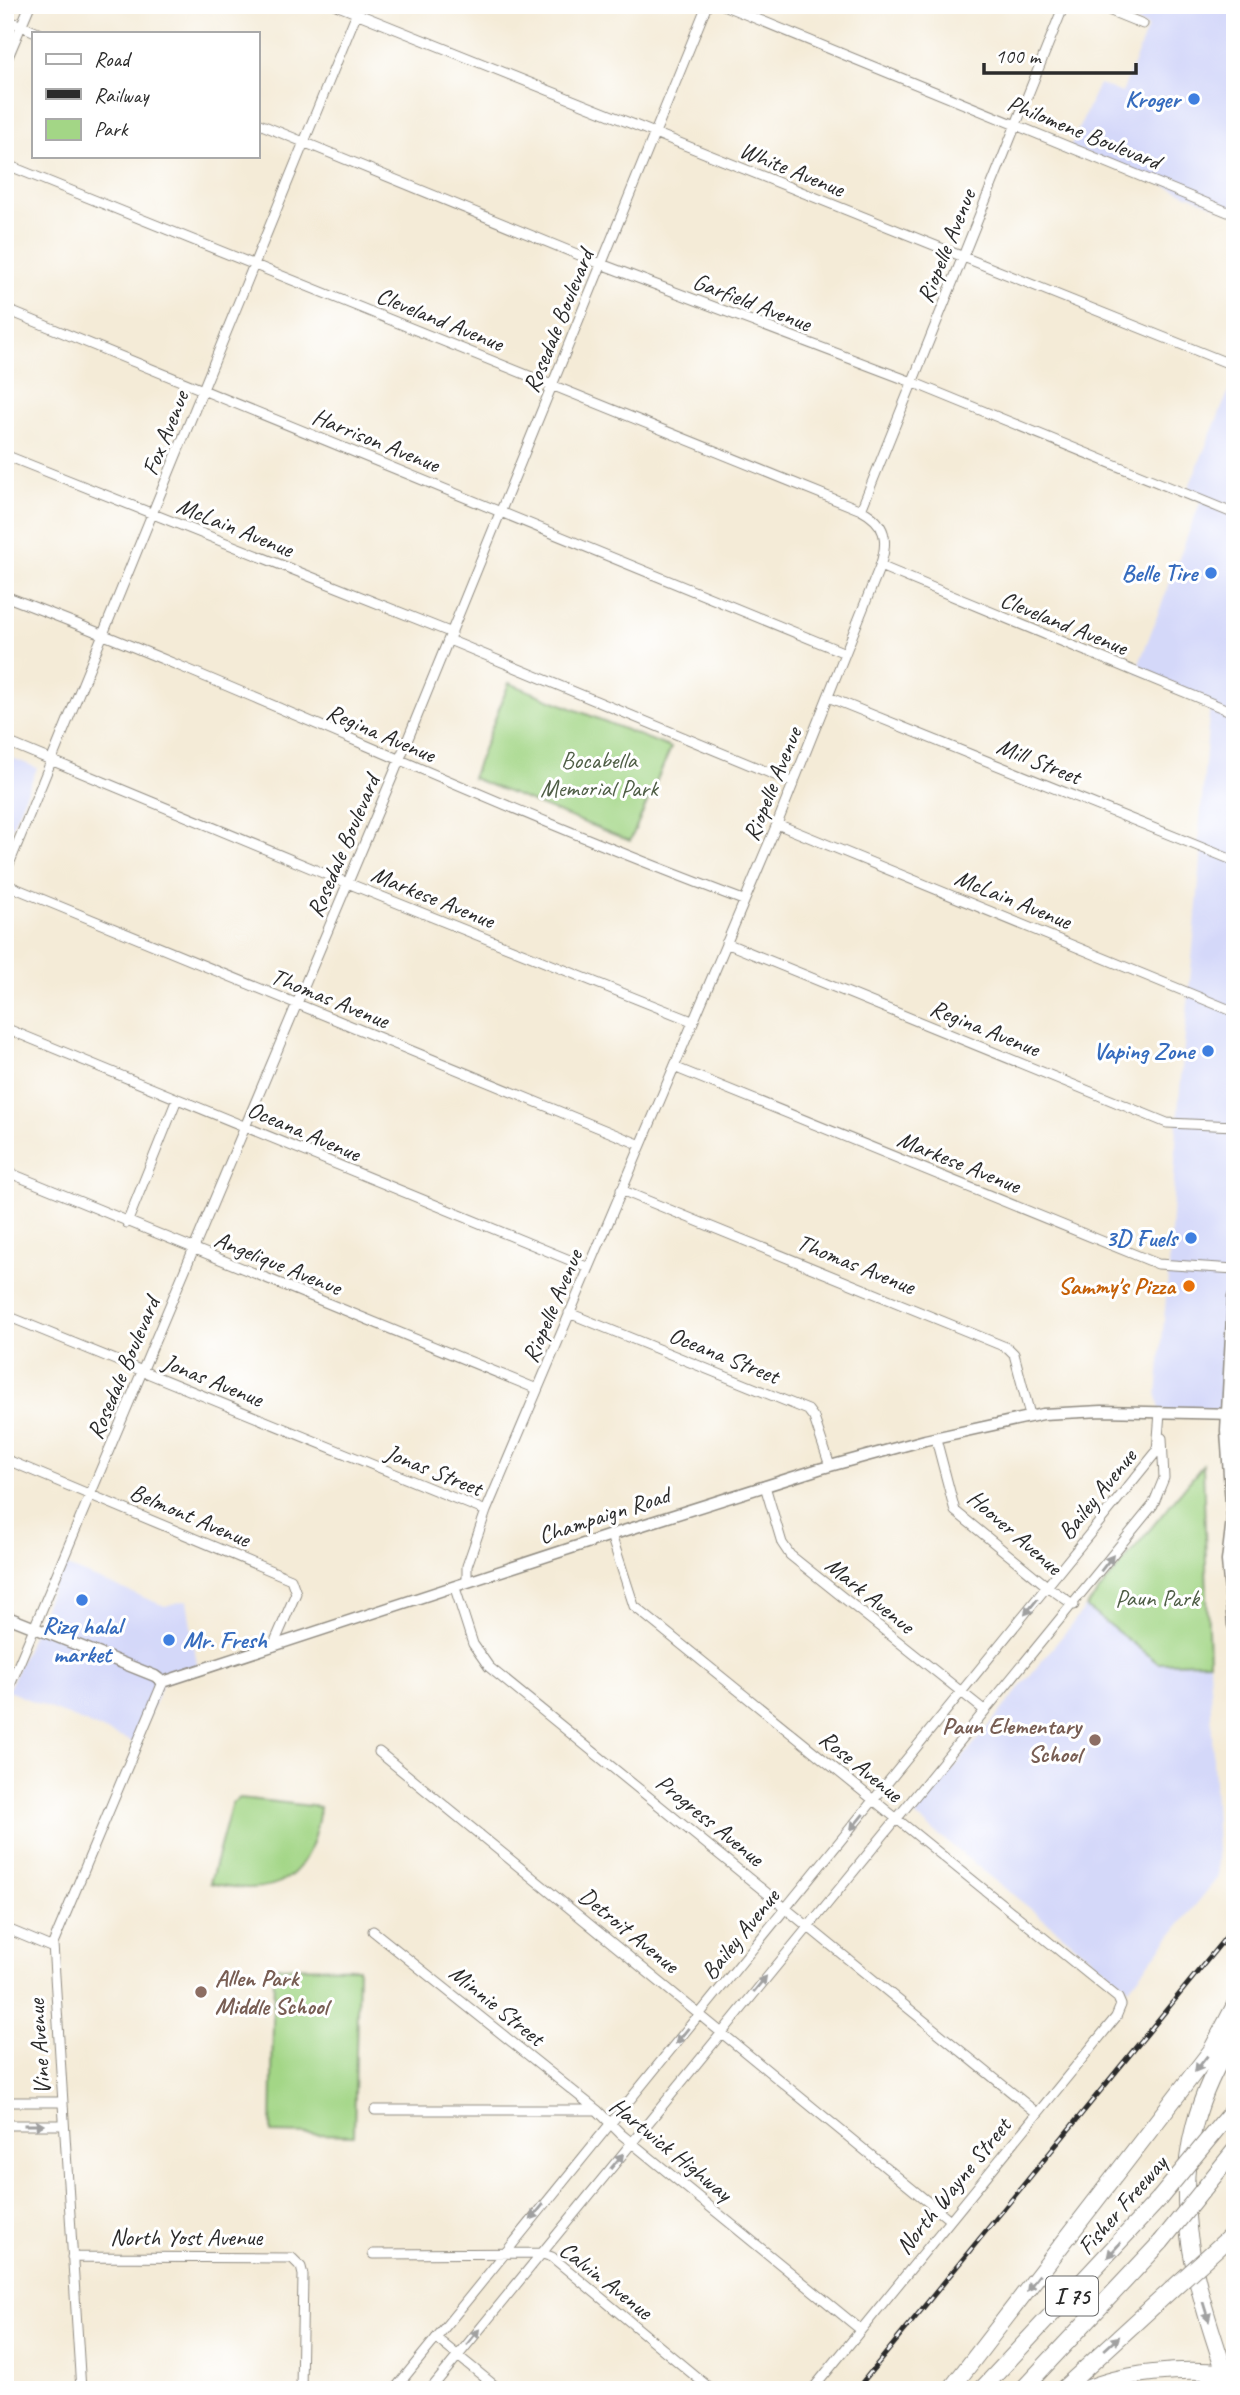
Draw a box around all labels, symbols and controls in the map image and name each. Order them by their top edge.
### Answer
legend [32,32,259,158]
scale bar [984,32,1137,76]
text: 100 m [995,43,1042,69]
text: Road [94,46,133,72]
text: Railway [94,82,150,108]
place label: Kroger [1125,84,1182,114]
street label: Philomene Boulevard [1003,88,1168,178]
marker: Kroger [1186,91,1202,107]
text: Park [94,116,129,142]
street label: White Avenue [735,134,851,204]
street label: Riopelle Avenue [910,183,983,307]
street label: Rosedale Boulevard [516,242,602,397]
street label: Garfield Avenue [689,266,817,339]
street label: Cleveland Avenue [372,280,510,359]
street label: Fox Avenue [135,384,196,480]
street label: Harrison Avenue [308,401,446,480]
street label: McLain Avenue [173,490,300,565]
place label: Belle Tire [1121,558,1199,588]
marker: Belle Tire [1203,565,1219,581]
street label: Cleveland Avenue [996,584,1134,663]
street label: Regina Avenue [322,697,442,770]
street label: Riopelle Avenue [736,721,809,845]
street label: Mill Street [993,731,1087,792]
park label: Bocabella Memorial Park [540,745,660,803]
street label: Rosedale Boulevard [300,767,388,922]
street label: Markese Avenue [367,859,501,936]
street label: McLain Avenue [951,862,1078,937]
street label: Thomas Avenue [267,961,395,1036]
street label: Regina Avenue [926,993,1046,1064]
place label: Vaping Zone [1093,1036,1196,1066]
marker: Vaping Zone [1200,1043,1216,1059]
street label: Oceana Avenue [243,1094,367,1169]
street label: Markese Avenue [893,1124,1027,1201]
place label: 3D Fuels [1105,1223,1180,1253]
street label: Angelique Avenue [210,1224,348,1303]
street label: Thomas Avenue [793,1227,921,1302]
marker: 3D Fuels [1183,1230,1199,1246]
street label: Riopelle Avenue [515,1243,590,1367]
place label: Sammy's Pizza [1058,1271,1177,1301]
marker: Sammy's Pizza [1181,1278,1197,1294]
street label: Rosedale Boulevard [80,1289,168,1444]
street label: Oceana Street [665,1319,785,1391]
street label: Jonas Avenue [158,1346,269,1414]
street label: Jonas Street [380,1437,489,1504]
street label: Bailey Avenue [1051,1441,1144,1546]
street label: Belmont Avenue [125,1476,257,1555]
street label: Champaign Road [535,1479,677,1550]
street label: Hoover Avenue [961,1483,1070,1583]
street label: Mark Avenue [819,1550,922,1641]
one-way arrow [1100,1554,1115,1572]
park label: Paun Park [1115,1583,1201,1613]
marker: Rizq halal market [74,1592,90,1608]
one-way arrow [1024,1598,1039,1616]
place label: Rizq halal market [42,1611,127,1669]
place label: Mr. Fresh [183,1625,268,1655]
marker: Mr. Fresh [161,1632,177,1648]
place label: Paun Elementary School [942,1711,1086,1769]
street label: Rose Avenue [813,1723,910,1810]
marker: Paun Elementary School [1087,1732,1103,1748]
street label: Progress Avenue [650,1767,772,1874]
one-way arrow [850,1813,865,1830]
street label: Detroit Avenue [573,1880,687,1981]
street label: Bailey Avenue [694,1881,787,1986]
street label: Minnie Street [443,1958,552,2054]
place label: Allen Park Middle School [215,1963,332,2021]
one-way arrow [753,1976,768,1994]
marker: Allen Park Middle School [193,1984,209,2000]
street label: Vine Avenue [21,1996,57,2096]
one-way arrow [675,2028,690,2045]
one-way arrow [1194,2055,1208,2073]
street label: Hartwick Highway [604,2090,740,2209]
street label: North Wayne Street [889,2110,1018,2260]
one-way arrow [24,2119,46,2131]
street label: Fisher Freeway [1071,2148,1175,2261]
one-way arrow [609,2152,624,2170]
one-way arrow [530,2202,545,2220]
street label: North Yost Avenue [110,2222,264,2252]
street label: Calvin Avenue [553,2234,660,2327]
one-way arrow [1106,2241,1122,2259]
one-way arrow [1025,2274,1040,2292]
road number: I 75 [1046,2276,1098,2316]
one-way arrow [1201,2302,1211,2323]
one-way arrow [465,2328,480,2346]
one-way arrow [1103,2335,1121,2351]

